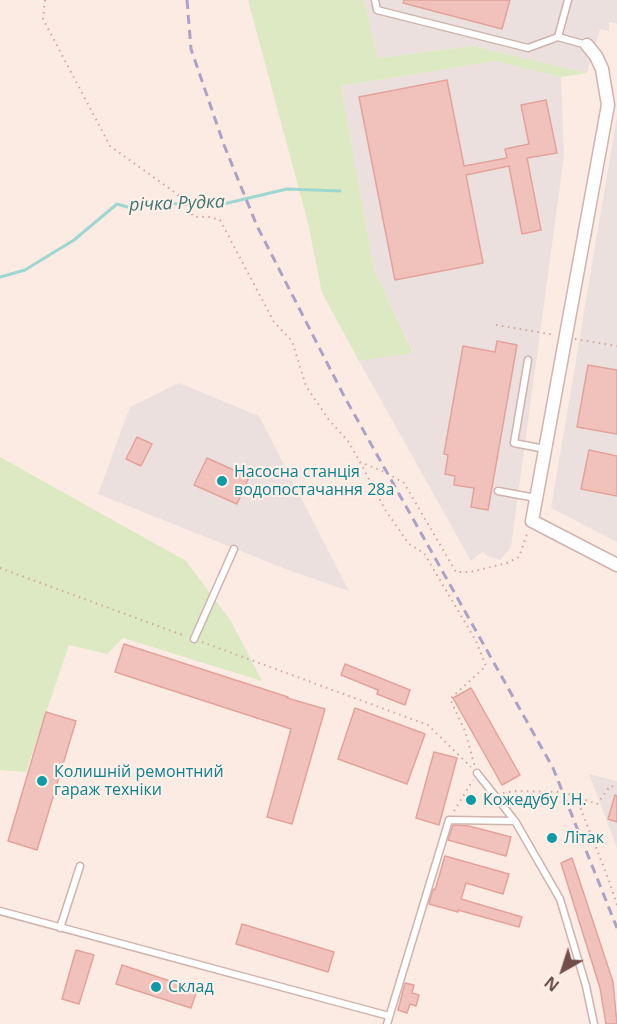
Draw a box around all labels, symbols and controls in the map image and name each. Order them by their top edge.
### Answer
water label: річка Рудка [129,192,225,216]
place label: Насосна станція водопостачання 28а [234,462,394,500]
marker: Насосна станція водопостачання 28а [215,474,229,488]
place label: Колишній ремонтний гараж техніки [54,762,224,800]
marker: Колишній ремонтний гараж техніки [35,774,49,788]
place label: Кожедубу І.Н. [483,790,587,810]
marker: Кожедубу І.Н. [464,793,478,807]
place label: Літак [564,828,604,848]
marker: Літак [545,831,559,845]
north arrow [533,940,593,1000]
text: N [540,971,564,997]
place label: Склад [168,977,214,997]
marker: Склад [149,980,163,994]

